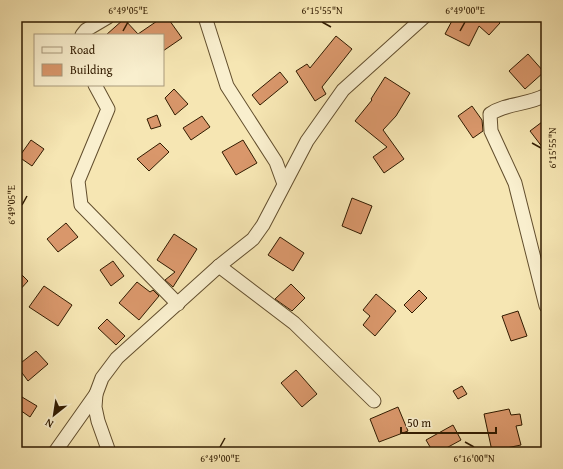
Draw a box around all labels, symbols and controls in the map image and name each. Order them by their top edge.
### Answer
text: 6°49'05"E [108,3,148,18]
text: 6°15'55"N [301,3,343,18]
text: 6°49'00"E [445,3,485,18]
legend [34,34,164,86]
text: Road [70,41,96,58]
text: Building [70,61,113,78]
text: 6°15'55"N [545,127,560,169]
text: 6°49'05"E [4,185,19,225]
north arrow [34,395,74,435]
scale bar [401,409,496,435]
text: 50 m [407,414,431,431]
text: N [41,415,56,432]
text: 6°49'00"E [200,451,240,466]
text: 6°16'00"N [453,451,495,466]

